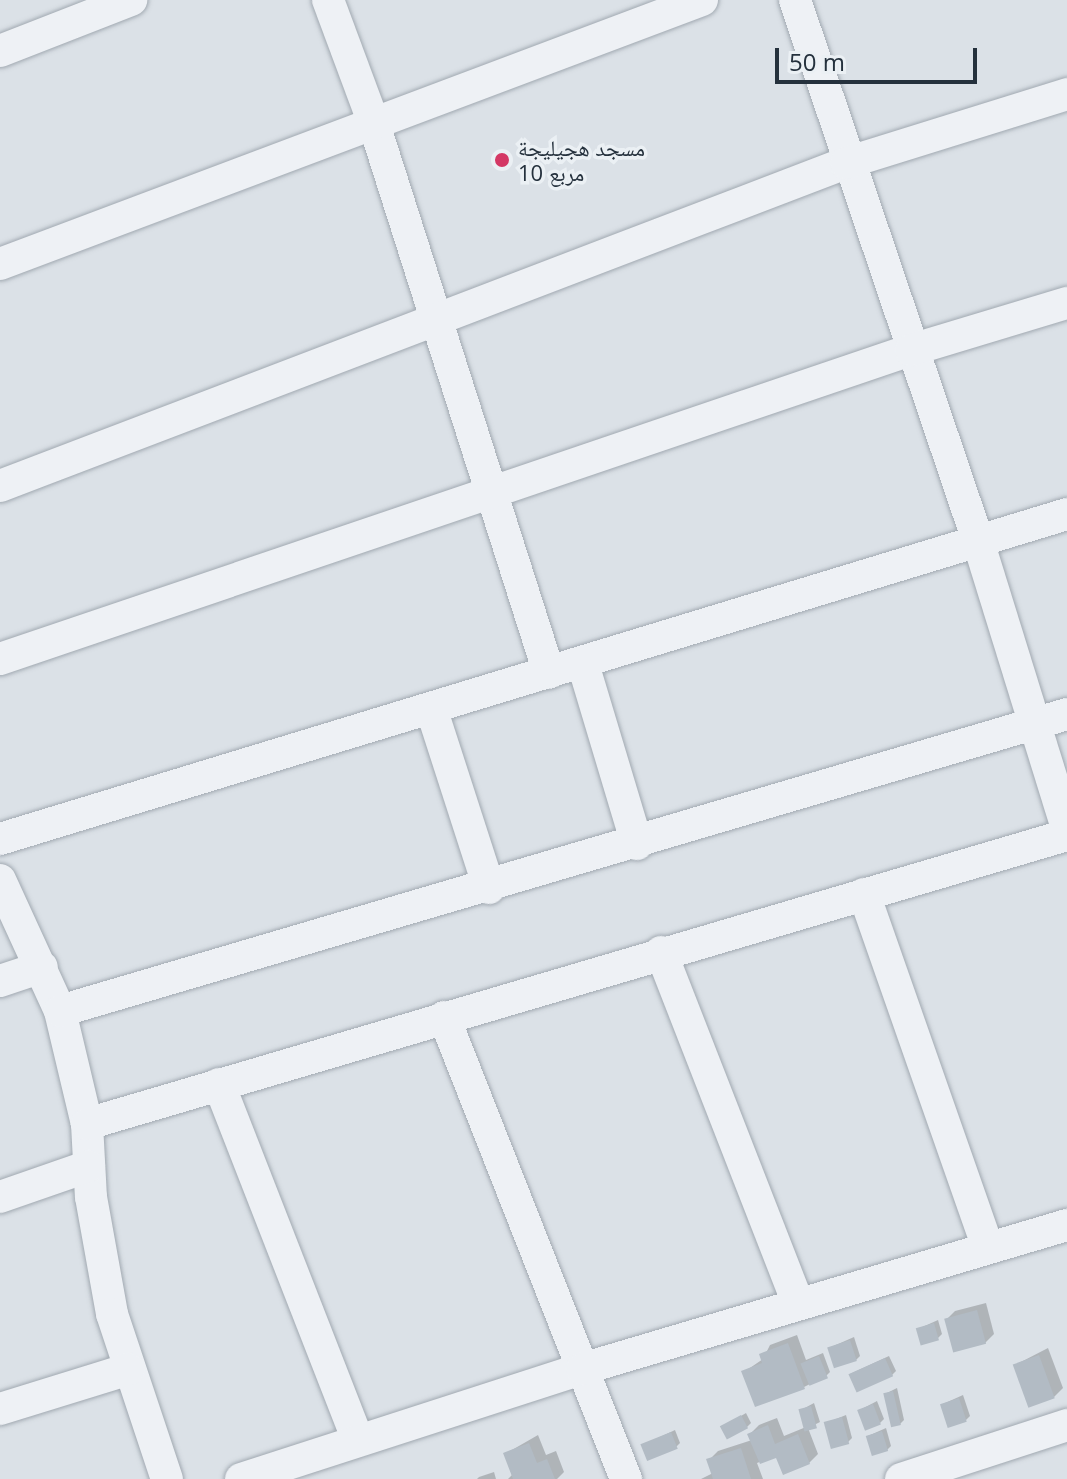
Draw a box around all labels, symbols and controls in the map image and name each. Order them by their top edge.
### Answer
scale bar [779,32,981,82]
text: 50 m [789,45,845,78]
place label: مسجد هجيليجة مربع 10 [518,134,645,186]
marker: مسجد هجيليجة مربع 10 [493,151,511,169]

